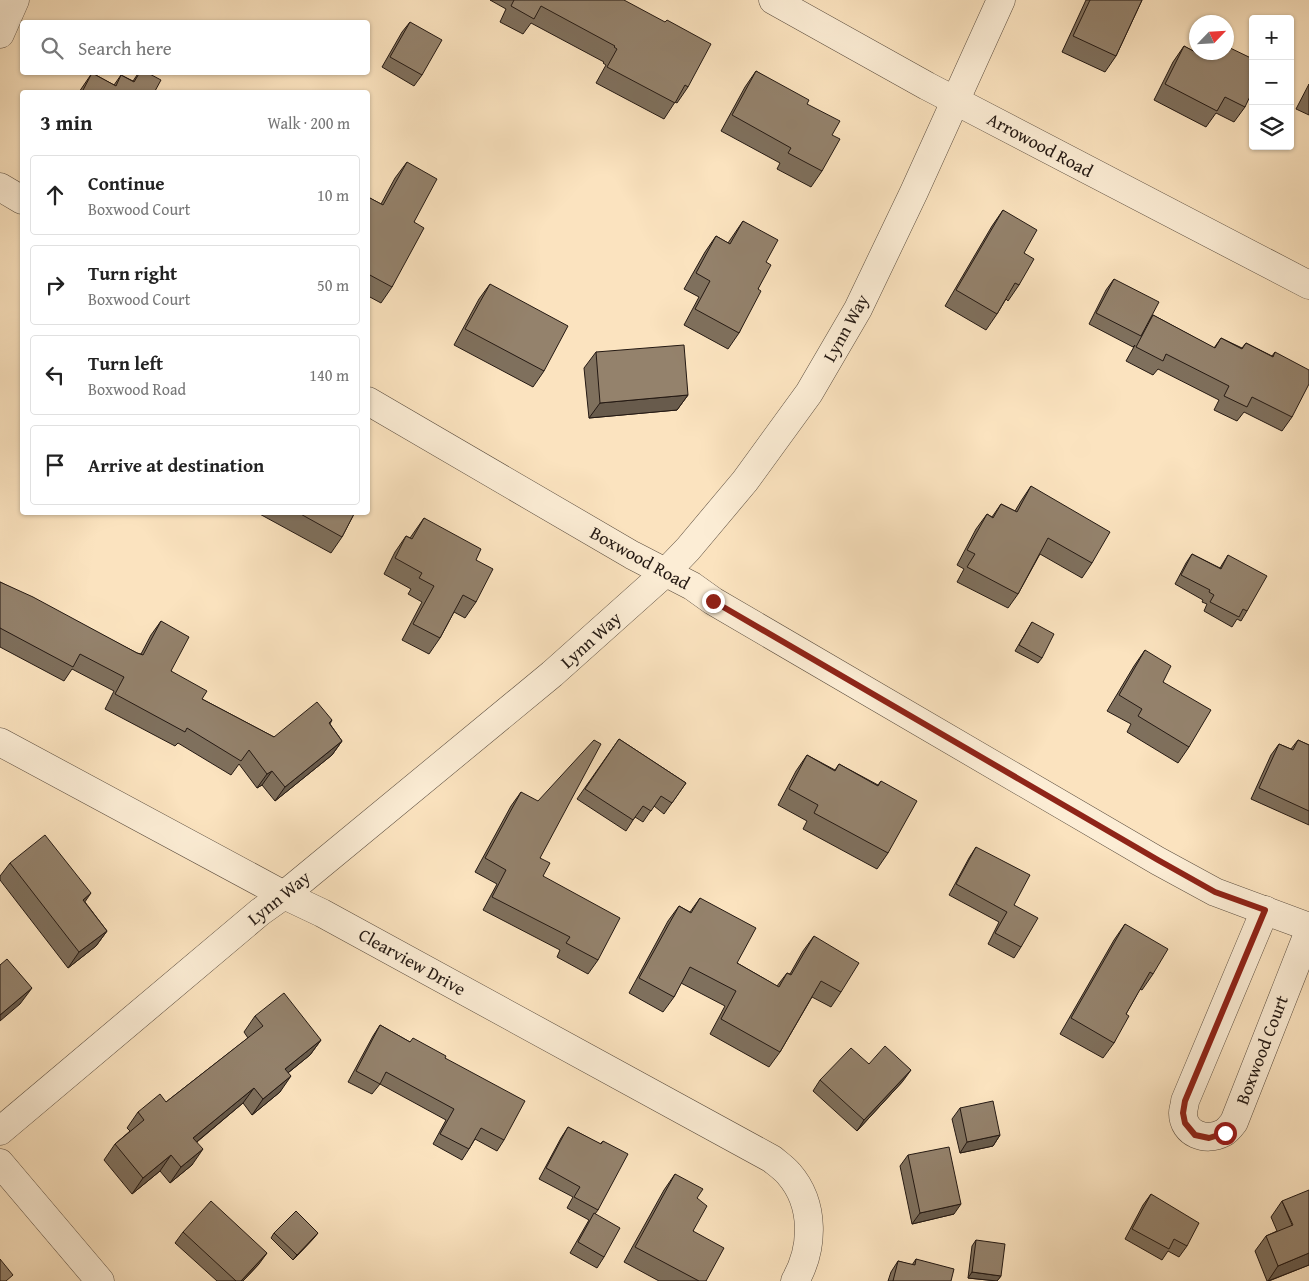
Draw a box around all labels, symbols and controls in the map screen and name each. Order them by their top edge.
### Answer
north arrow [1189,15,1234,60]
map controls [1249,15,1294,150]
button: + [1249,15,1294,60]
search box [20,20,370,75]
icon: search [38,34,66,62]
text: Search here [78,34,172,62]
button: − [1249,60,1294,105]
street label: Arrowood Road [982,105,1098,184]
button: layers [1249,105,1294,150]
text: 3 min [40,107,92,138]
text: Walk · 200 m [267,111,350,135]
text: Continue [88,169,165,197]
icon: ahead [41,181,69,209]
text: 10 m [317,183,349,207]
text: Boxwood Court [88,197,190,221]
text: Turn right [88,259,177,287]
icon: right [41,271,69,299]
text: 50 m [317,273,349,297]
text: Boxwood Court [88,287,190,311]
street label: Lynn Way [816,289,875,367]
text: Turn left [88,349,163,377]
icon: left [41,361,69,389]
text: 140 m [309,363,349,387]
text: Boxwood Road [88,377,186,401]
icon: arrive [41,451,69,479]
text: Arrive at destination [88,451,264,479]
street label: Boxwood Road [585,519,695,596]
route end [702,590,725,613]
street label: Lynn Way [554,605,627,674]
street label: Lynn Way [241,864,316,931]
street label: Clearview Drive [354,921,471,1002]
street label: Boxwood Court [1228,991,1295,1108]
route start [1214,1122,1237,1145]

